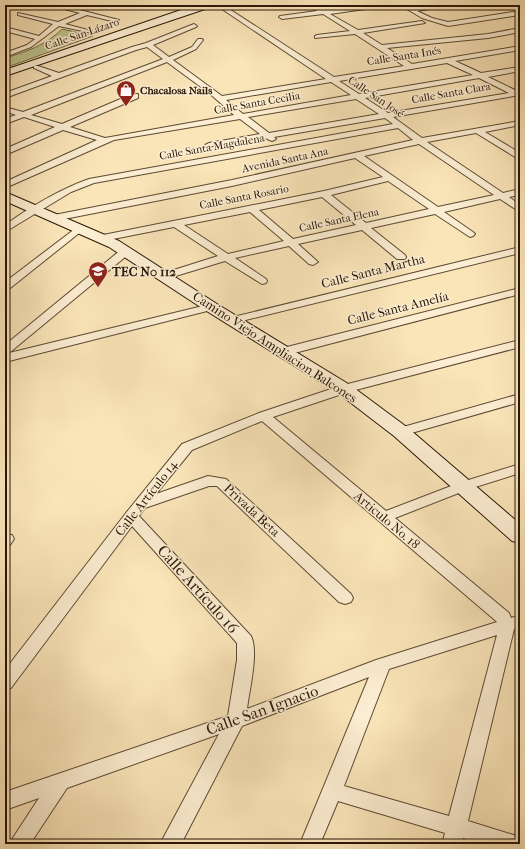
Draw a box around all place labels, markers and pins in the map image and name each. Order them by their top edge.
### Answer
shop icon: Chacalosa Nails [115,79,137,107]
place label: Chacalosa Nails [140,84,212,97]
school or university icon: TEC N0 112 [87,260,109,288]
place label: TEC N0 112 [111,264,176,279]

